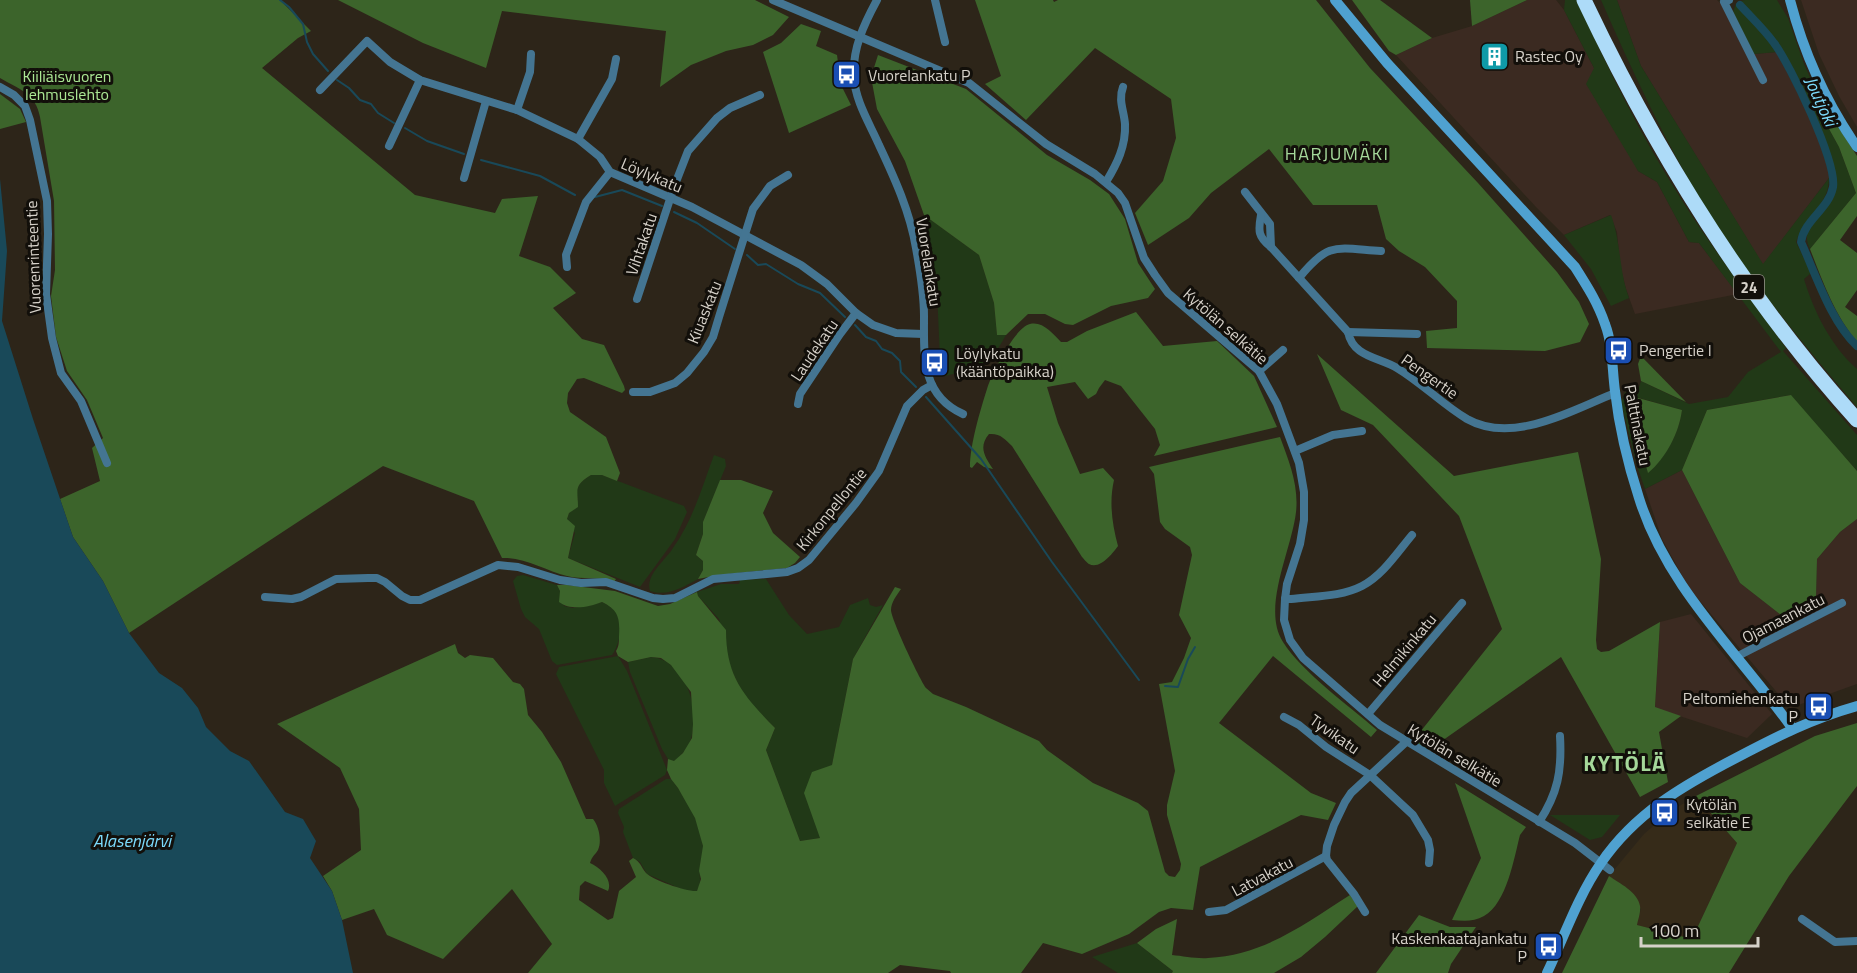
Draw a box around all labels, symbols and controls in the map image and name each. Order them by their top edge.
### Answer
building icon: Rastec Oy [1478,40,1510,72]
place label: Rastec Oy [1515,44,1583,68]
bus stop icon: Vuorelankatu P [831,59,863,91]
place label: Vuorelankatu P [868,63,970,87]
park label: Kiiliäisvuoren lehmuslehto [23,64,111,106]
water label: Joutjoki [1798,71,1845,133]
district label: HARJUMÄKI [1285,140,1389,167]
street label: Löylykatu [617,151,687,199]
street label: Vuorenrinteentie [19,200,47,314]
street label: Vihtakatu [619,209,663,279]
street label: Vuorelankatu [910,216,948,308]
road number: 24 [1734,275,1764,299]
street label: Kiuaskatu [680,277,728,347]
street label: Kytölän selkätie [1178,282,1274,370]
street label: Laudekatu [784,314,844,386]
bus stop icon: Pengertie I [1602,334,1634,366]
place label: Pengertie I [1639,338,1712,362]
place label: Löylykatu (kääntöpaikka) [956,341,1054,383]
bus stop icon: Löylykatu (kääntöpaikka) [919,346,951,378]
street label: Pengertie [1396,347,1464,405]
street label: Palttinakatu [1618,382,1658,468]
street label: Kirkonpellontie [790,462,872,556]
street label: Ojamaankatu [1738,587,1828,649]
street label: Helmikinkatu [1366,608,1442,692]
place label: Peltomiehenkatu P [1683,686,1798,728]
bus stop icon: Peltomiehenkatu P [1803,691,1835,723]
street label: Tyvikatu [1305,708,1365,760]
street label: Kytölän selkätie [1403,717,1507,793]
district label: KYTÖLÄ [1583,746,1667,780]
place label: Kytölän selkätie E [1686,792,1751,834]
bus stop icon: Kytölän selkätie E [1649,797,1681,829]
water label: Alasenjärvi [93,827,173,854]
street label: Latvakatu [1227,850,1297,902]
scale bar [1641,910,1758,948]
text: 100 m [1650,917,1699,944]
place label: Kaskenkaatajankatu P [1391,926,1527,968]
bus stop icon: Kaskenkaatajankatu P [1532,931,1564,963]

